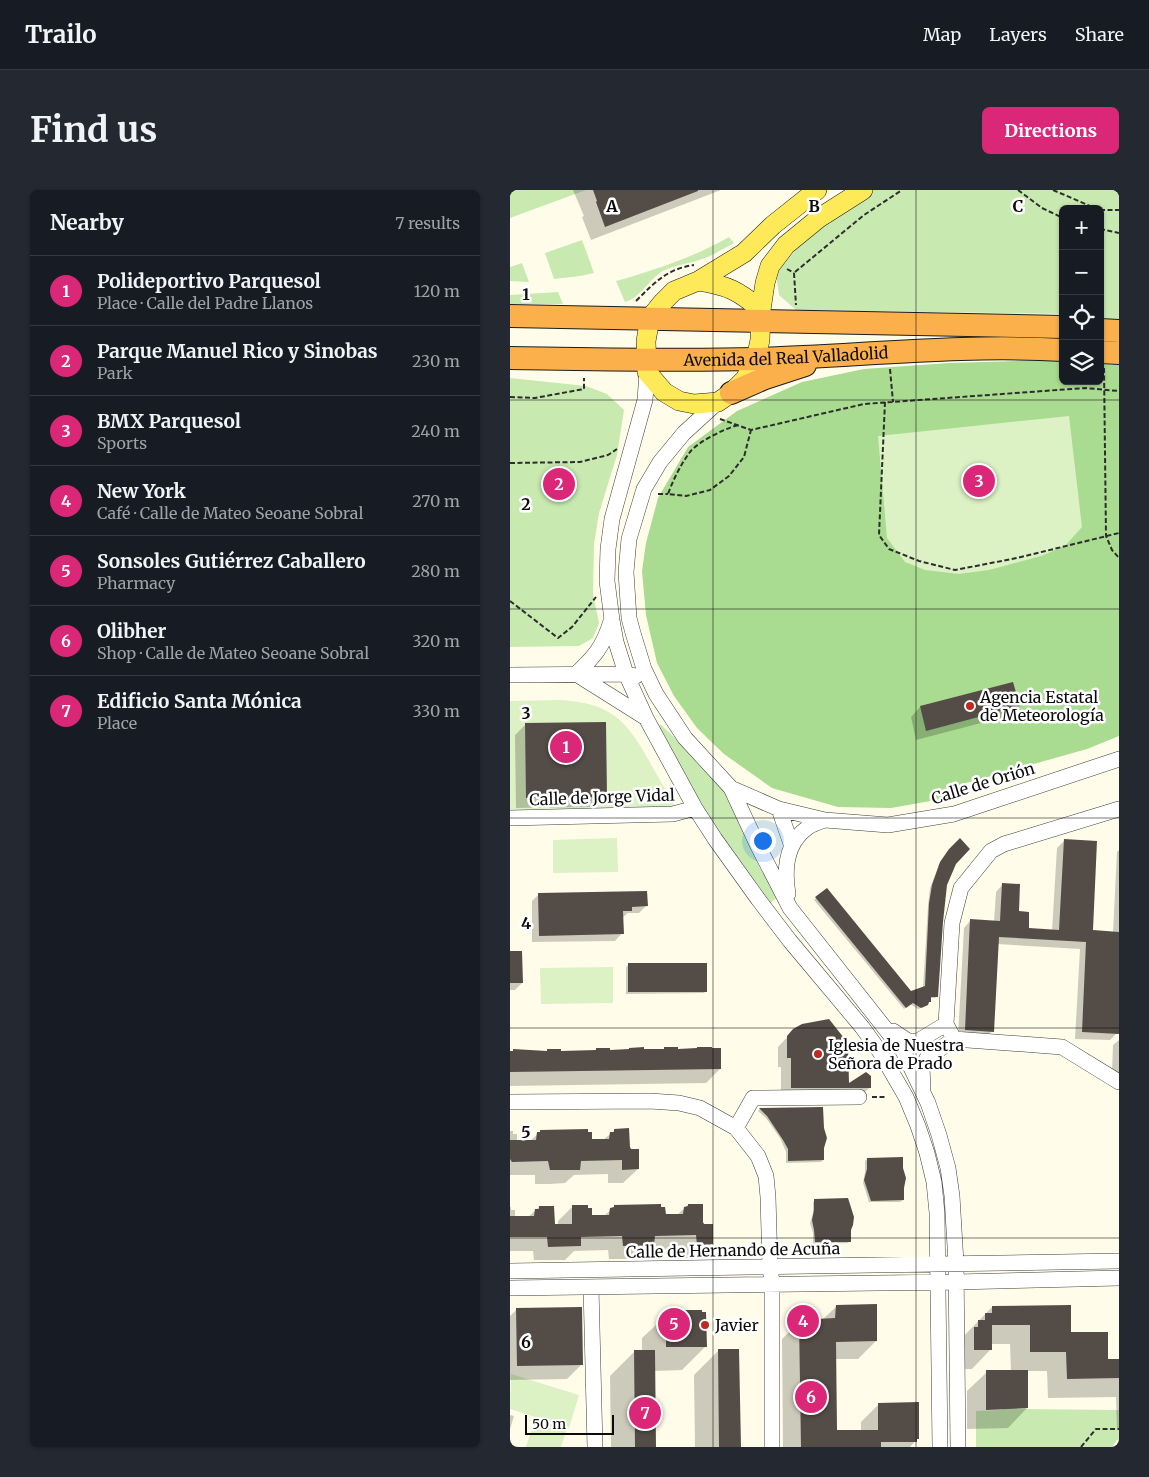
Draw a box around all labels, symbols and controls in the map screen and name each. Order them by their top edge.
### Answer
text: Trailo [25,19,97,50]
text: Map [923,23,961,46]
text: Layers [989,23,1047,46]
text: Share [1075,23,1124,46]
button: Directions [982,107,1119,154]
text: Find us [30,108,157,152]
text: A [605,196,618,216]
text: B [808,196,820,216]
text: C [1013,196,1023,216]
map controls [1059,205,1104,385]
button: + [1059,205,1104,250]
text: Nearby [50,209,124,236]
text: 7 results [395,213,460,233]
button: − [1059,250,1104,295]
text: Polideportivo Parquesol [97,269,321,293]
text: 1 [62,281,70,301]
text: 120 m [414,281,460,301]
text: 1 [522,284,530,304]
text: Place · Calle del Padre Llanos [97,293,313,313]
button: locate [1059,295,1104,340]
text: Parque Manuel Rico y Sinobas [97,339,378,363]
button: layers [1059,340,1104,385]
street label: Avenida del Real Valladolid [682,342,889,370]
text: 2 [61,351,71,371]
text: 230 m [412,351,460,371]
text: Park [97,363,133,383]
text: BMX Parquesol [97,409,241,433]
text: 3 [61,421,71,441]
text: 240 m [411,421,460,441]
text: Sports [97,433,147,453]
pin: 3 [963,462,995,500]
pin: 2 [543,465,575,503]
text: New York [97,479,186,503]
text: 4 [61,491,71,511]
text: 270 m [412,491,460,511]
text: 2 [521,494,531,514]
text: Café · Calle de Mateo Seoane Sobral [97,503,364,523]
text: Sonsoles Gutiérrez Caballero [97,549,366,573]
text: 5 [61,561,71,581]
text: 280 m [411,561,460,581]
text: Pharmacy [97,573,175,593]
text: Olibher [97,619,166,643]
text: 6 [61,631,71,651]
text: 320 m [412,631,460,651]
text: Shop · Calle de Mateo Seoane Sobral [97,643,369,663]
place label: Agencia Estatal de Meteorología [979,687,1104,725]
text: Edificio Santa Mónica [97,689,302,713]
marker: Agencia Estatal de Meteorología [964,700,976,712]
text: 7 [61,701,71,721]
text: 330 m [413,701,460,721]
text: 3 [521,703,531,723]
text: Place [97,713,137,733]
pin: 1 [550,728,582,766]
street label: Calle de Orión [929,758,1037,808]
street label: Calle de Jorge Vidal [529,784,675,810]
your location [750,828,776,854]
text: 4 [521,913,531,933]
place label: Iglesia de Nuestra Señora de Prado [828,1035,964,1073]
marker: Iglesia de Nuestra Señora de Prado [812,1048,824,1060]
text: 5 [521,1122,531,1142]
street label: Calle de Hernando de Acuña [626,1238,841,1262]
pin: 4 [787,1302,819,1340]
pin: 5 [658,1305,690,1343]
place label: Javier [714,1315,759,1335]
marker: Javier [699,1319,711,1331]
text: 6 [521,1332,531,1352]
pin: 6 [795,1378,827,1416]
pin: 7 [629,1394,661,1432]
scale bar [525,1412,614,1435]
text: 50 m [532,1415,566,1433]

